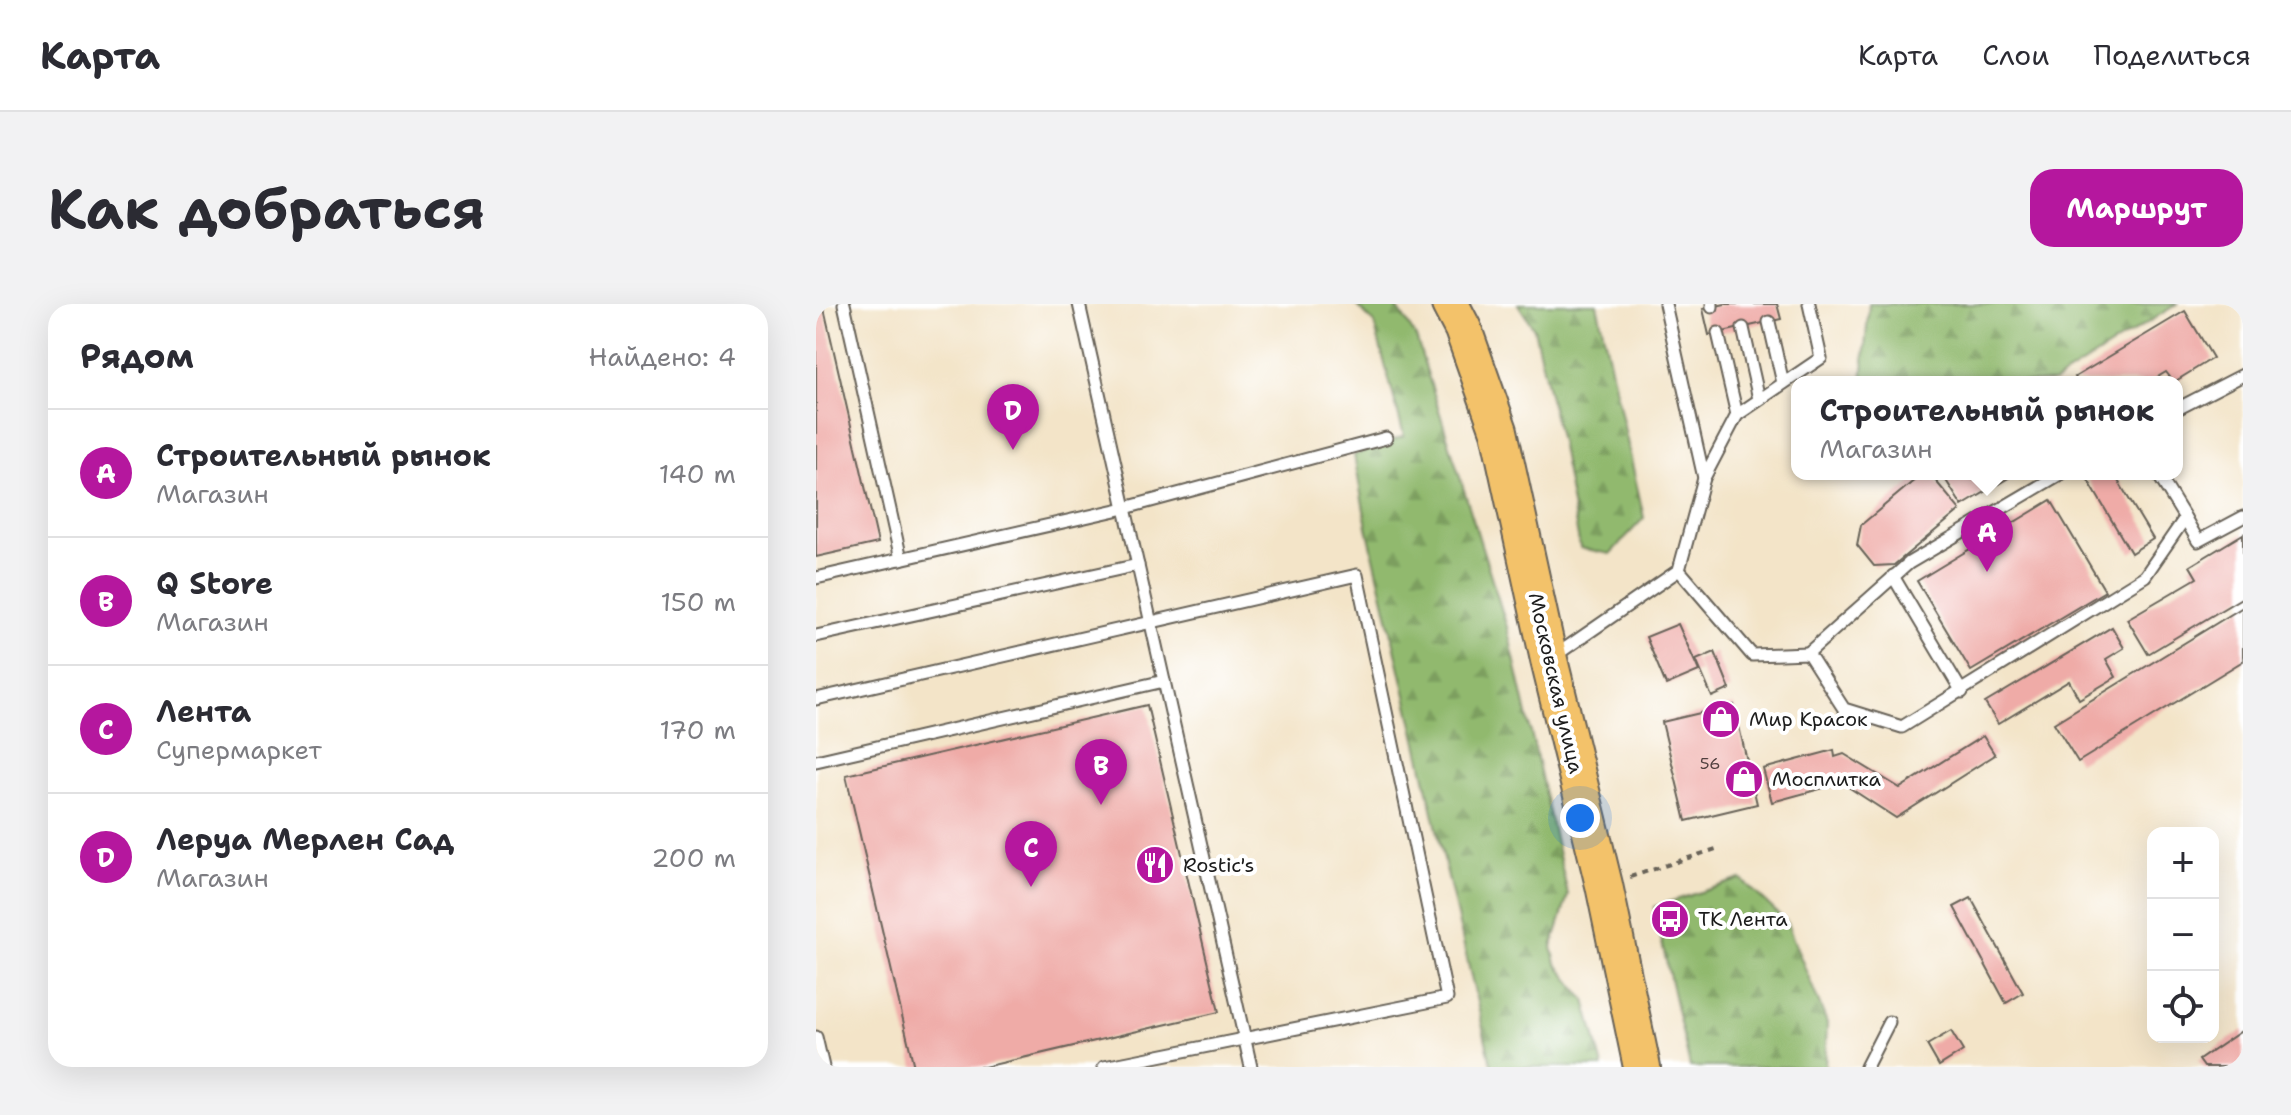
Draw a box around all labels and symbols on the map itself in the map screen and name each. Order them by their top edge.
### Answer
pin: D [987,384,1039,450]
pin: A [1961,506,2013,572]
street label: Московская улица [1523,590,1590,777]
shop icon: Мир Красок [1700,698,1742,740]
place label: Мир Красок [1749,706,1868,732]
pin: B [1075,739,1127,805]
house number: 56 [1700,753,1720,774]
shop icon: Мосплитка [1723,758,1765,800]
place label: Мосплитка [1772,766,1881,792]
your location [1560,798,1600,838]
pin: C [1005,821,1057,887]
restaurant icon: Rostic's [1134,844,1176,886]
place label: Rostic's [1183,852,1254,878]
bus stop icon: ТК Лента [1649,898,1691,940]
place label: ТК Лента [1698,906,1788,932]

